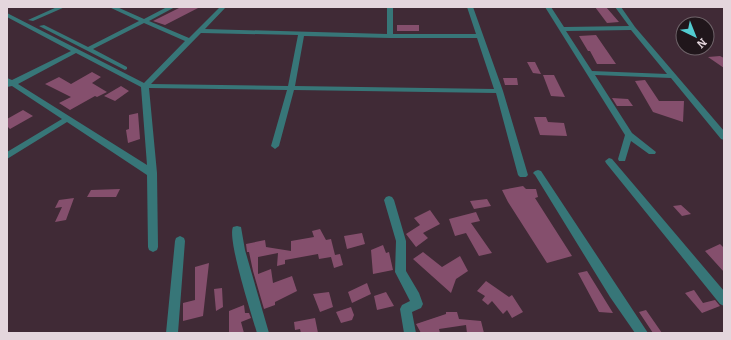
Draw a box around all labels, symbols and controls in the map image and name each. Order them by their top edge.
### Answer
north arrow [675,16,715,56]
text: N [694,35,709,51]

